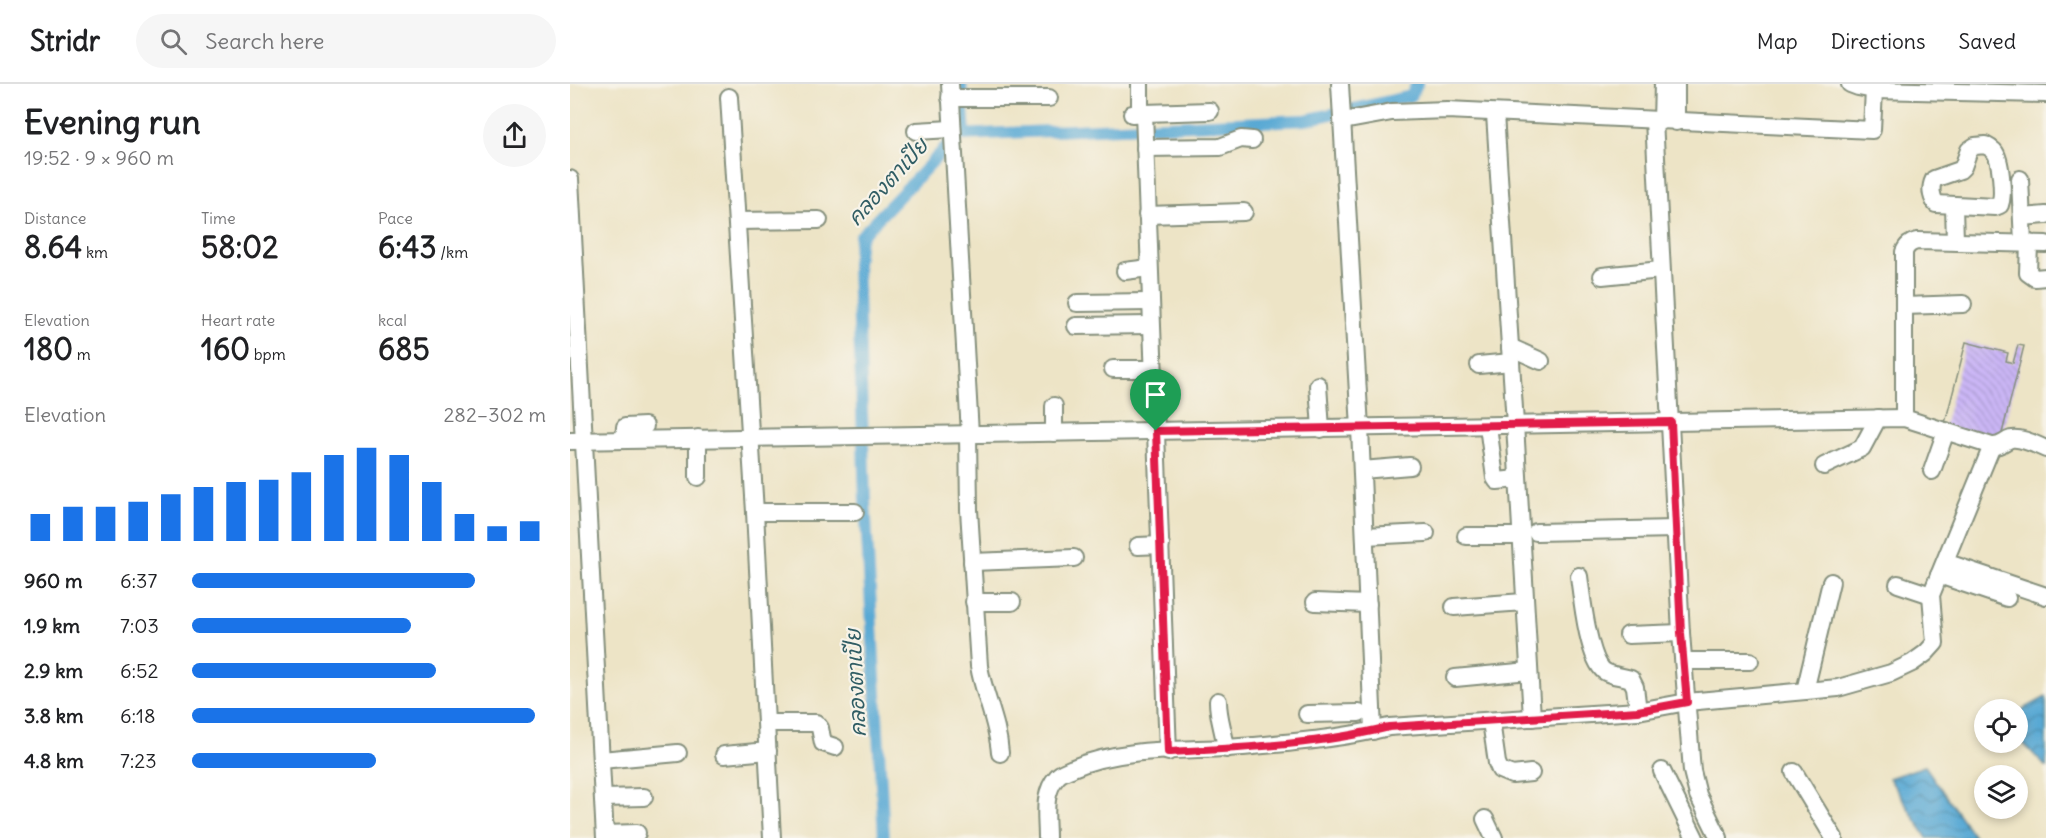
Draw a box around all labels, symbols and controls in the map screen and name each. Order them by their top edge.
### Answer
search box [136,14,556,68]
text: Stridr [30,23,100,59]
icon: search [157,25,190,58]
text: Search here [205,27,324,55]
text: Map [1757,28,1798,55]
text: Directions [1831,28,1925,55]
text: Saved [1958,28,2016,55]
text: Evening run [24,101,200,143]
button: share [483,104,546,167]
water label: คลองตาเปีย [841,131,935,231]
text: 19:52 · 9 × 960 m [24,145,174,170]
text: Distance [24,208,86,228]
text: Time [201,208,236,228]
text: Pace [378,208,413,228]
text: 8.64 [24,228,82,266]
text: 58:02 [201,228,279,266]
text: 6:43 [378,228,436,266]
text: km [82,242,108,262]
text: /km [436,242,468,262]
text: Elevation [24,310,90,330]
text: Heart rate [201,310,275,330]
text: kcal [378,310,407,330]
text: 180 [24,330,73,368]
text: 160 [201,330,250,368]
text: 685 [378,330,430,368]
text: m [73,344,91,364]
text: bpm [250,344,286,364]
pin [1130,369,1181,431]
icon: arrive [1139,378,1172,411]
text: Elevation [24,402,106,427]
text: 282–302 m [443,402,546,427]
text: 960 m [24,568,83,593]
text: 6:37 [120,568,157,593]
text: 1.9 km [24,613,80,638]
text: 7:03 [120,613,159,638]
water label: คลองตาเปีย [839,626,872,738]
text: 2.9 km [24,658,83,683]
text: 6:52 [120,658,159,683]
map controls [1974,699,2028,819]
button: locate [1974,699,2028,753]
text: 3.8 km [24,703,84,728]
text: 6:18 [120,703,156,728]
text: 4.8 km [24,748,84,773]
text: 7:23 [120,748,157,773]
button: layers [1974,765,2028,819]

